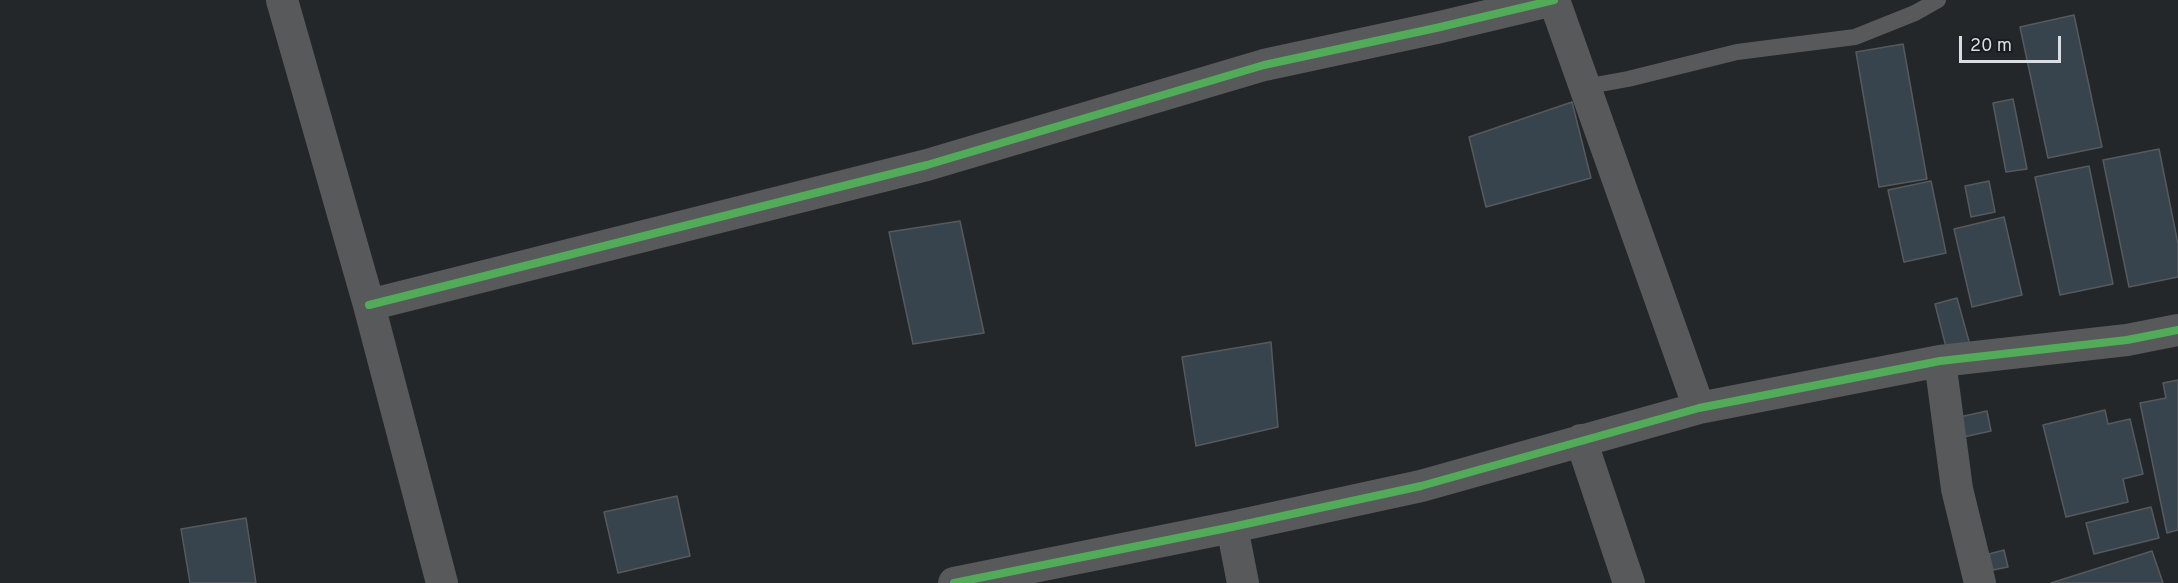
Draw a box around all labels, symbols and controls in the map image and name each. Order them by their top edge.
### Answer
scale bar [1962,24,2064,62]
text: 20 m [1970,35,2012,58]

